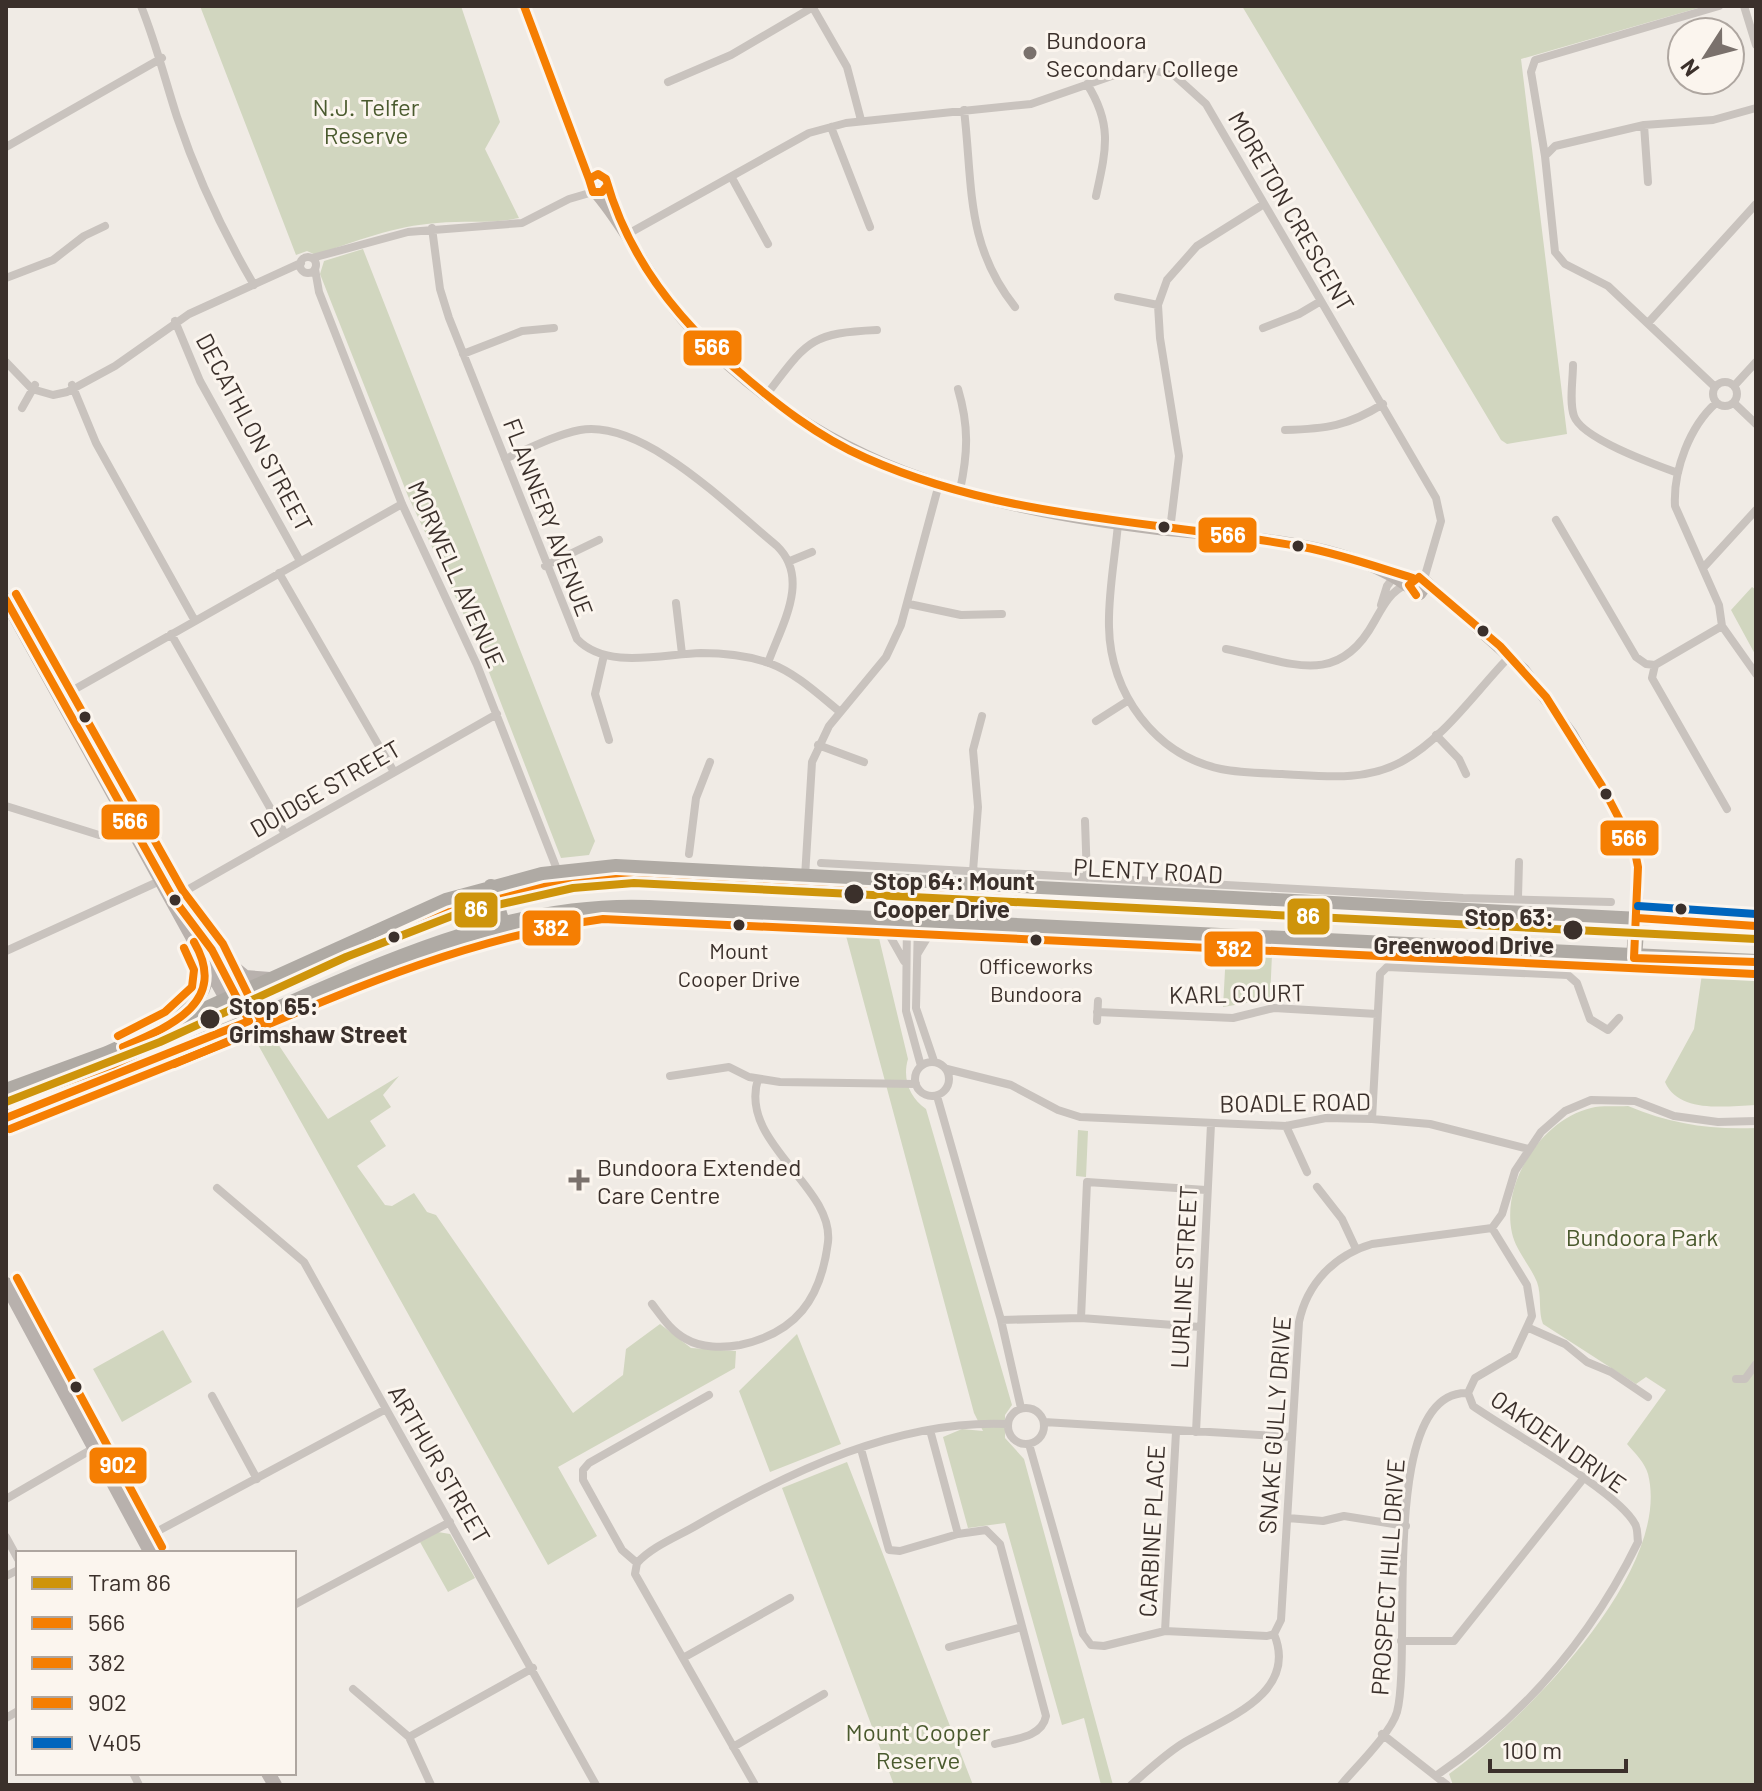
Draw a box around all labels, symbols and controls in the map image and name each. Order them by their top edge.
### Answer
north arrow [1666,16,1746,96]
place label: Bundoora Secondary College [1046,25,1239,82]
marker: Bundoora Secondary College [1021,44,1039,62]
text: N [1674,55,1704,82]
park label: N.J. Telfer Reserve [312,92,420,149]
street label: MORETON CRESCENT [1223,106,1361,316]
street label: DECATHLON STREET [190,328,320,536]
line badge: 566 [682,329,743,367]
text: 566 [694,333,730,359]
street label: FLANNERY AVENUE [498,414,600,620]
street label: MORWELL AVENUE [403,476,511,672]
line badge: 566 [1197,516,1258,554]
unlabelled marker [1156,519,1172,535]
text: 566 [1210,521,1246,547]
unlabelled marker [1290,538,1306,554]
unlabelled marker [1475,623,1491,639]
unlabelled marker [77,709,93,725]
street label: DOIDGE STREET [244,733,406,843]
unlabelled marker [1598,786,1614,802]
line badge: 566 [100,803,161,841]
text: 566 [112,807,148,833]
line badge: 566 [1599,819,1660,857]
text: 566 [1611,824,1647,850]
street label: PLENTY ROAD [1073,852,1223,888]
place label: Stop 64: Mount Cooper Drive [873,866,1035,923]
marker: Stop 64: Mount Cooper Drive [842,882,866,906]
line badge: 86 [453,891,499,929]
unlabelled marker [167,892,183,908]
text: 86 [464,895,488,921]
line badge: 86 [1286,897,1331,936]
unlabelled marker [1673,901,1689,917]
text: 86 [1296,902,1320,928]
place label: Stop 63: Greenwood Drive [1374,902,1554,959]
line badge: 382 [521,909,582,947]
text: 382 [533,914,569,940]
marker: Mount Cooper Drive [731,917,747,933]
marker: Stop 63: Greenwood Drive [1561,918,1585,942]
unlabelled marker [386,929,402,945]
line badge: 382 [1203,930,1264,968]
marker: Officeworks Bundoora [1028,932,1044,948]
text: 382 [1216,935,1252,961]
place label: Mount Cooper Drive [678,937,800,991]
place label: Officeworks Bundoora [979,952,1093,1006]
street label: KARL COURT [1169,977,1305,1009]
place label: Stop 65: Grimshaw Street [229,991,407,1048]
marker: Stop 65: Grimshaw Street [198,1007,222,1031]
street label: BOADLE ROAD [1219,1086,1371,1118]
place label: Bundoora Extended Care Centre [597,1152,801,1209]
marker: Bundoora Extended Care Centre [568,1169,590,1191]
street label: LURLINE STREET [1164,1185,1202,1369]
park label: Bundoora Park [1566,1222,1718,1251]
street label: SNAKE GULLY DRIVE [1252,1315,1296,1535]
unlabelled marker [68,1379,84,1395]
street label: ARTHUR STREET [383,1380,497,1548]
street label: OAKDEN DRIVE [1486,1384,1632,1498]
street label: CARBINE PLACE [1132,1444,1170,1618]
line badge: 902 [88,1446,148,1485]
text: 902 [100,1451,136,1477]
street label: PROSPECT HILL DRIVE [1364,1458,1410,1696]
legend [16,1551,296,1775]
text: Tram 86 [88,1567,171,1596]
text: 566 [88,1607,125,1636]
text: 382 [88,1647,126,1676]
text: 902 [88,1687,127,1716]
park label: Mount Cooper Reserve [846,1717,991,1774]
scale bar [1490,1723,1626,1773]
text: V405 [88,1727,141,1756]
text: 100 m [1502,1735,1562,1764]

